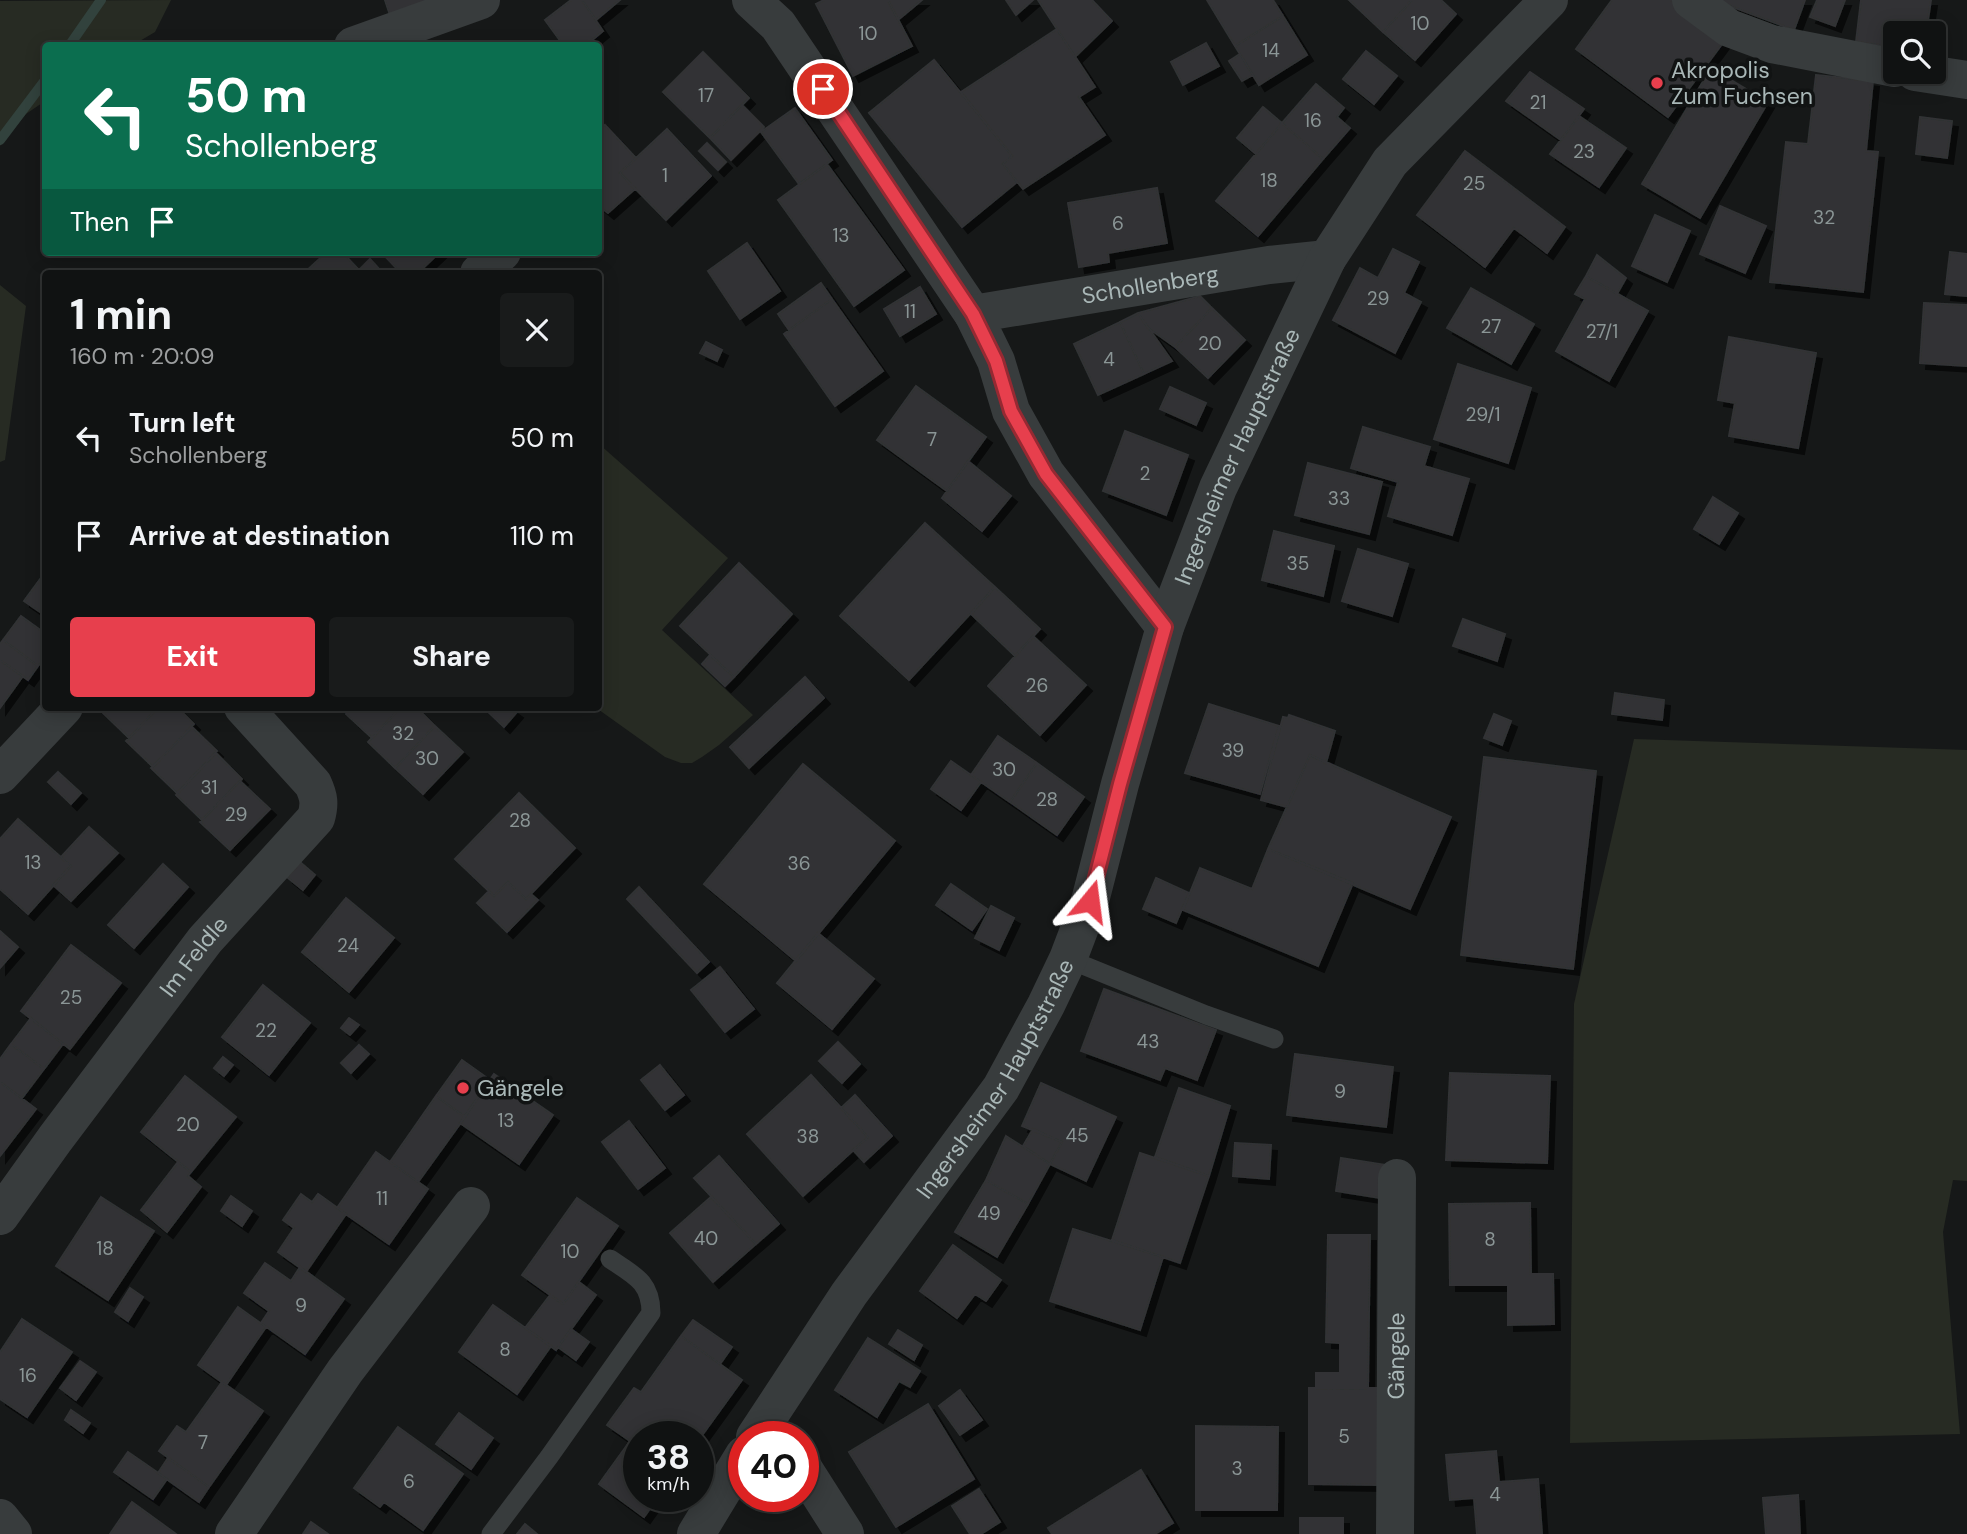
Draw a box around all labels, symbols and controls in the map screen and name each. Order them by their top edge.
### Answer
house number: 10 [1411,11,1429,36]
house number: 10 [859,21,877,46]
map controls [1883,21,1946,84]
button: search [1883,21,1946,84]
house number: 14 [1262,38,1280,63]
place label: Akropolis Zum Fuchsen [1671,55,1813,111]
pin [793,59,853,119]
text: 50 m [185,63,308,127]
icon: left [70,70,161,161]
icon: arrive [804,70,842,108]
marker: Akropolis Zum Fuchsen [1649,75,1665,91]
house number: 17 [698,83,714,108]
house number: 21 [1530,90,1546,115]
house number: 16 [1304,108,1322,133]
text: Schollenberg [185,125,378,167]
house number: 23 [1573,139,1595,164]
house number: 1 [662,163,668,188]
house number: 18 [1260,168,1278,193]
house number: 25 [1463,171,1485,196]
icon: arrive [143,203,181,241]
text: Then [70,205,129,239]
house number: 32 [1813,205,1835,230]
house number: 6 [1112,211,1124,236]
house number: 13 [832,223,850,248]
street label: Schollenberg [1079,259,1221,311]
house number: 29 [1367,286,1389,311]
text: 1 min [70,287,172,342]
button: close [500,293,574,367]
house number: 11 [904,299,916,324]
house number: 27 [1481,314,1501,339]
house number: 27/1 [1586,319,1618,344]
street label: Ingersheimer Hauptstraße [1168,323,1307,589]
house number: 20 [1198,331,1222,356]
text: 160 m · 20:09 [70,341,214,371]
house number: 4 [1103,347,1115,372]
house number: 29/1 [1465,402,1501,427]
text: Turn left [129,406,236,440]
icon: left [70,419,108,457]
text: 50 m [510,421,574,455]
house number: 7 [927,427,937,452]
text: Schollenberg [129,440,267,470]
house number: 2 [1140,461,1151,486]
house number: 33 [1328,486,1350,511]
icon: arrive [70,517,108,555]
text: Arrive at destination [129,519,390,553]
text: 110 m [510,519,574,553]
house number: 35 [1287,551,1309,576]
button: Exit [70,617,315,697]
button: Share [329,617,574,697]
house number: 26 [1026,673,1048,698]
house number: 32 [392,721,414,746]
house number: 39 [1222,738,1244,763]
house number: 30 [415,746,439,771]
house number: 30 [992,757,1016,782]
house number: 31 [201,775,217,800]
house number: 28 [1036,787,1058,812]
house number: 29 [225,802,247,827]
house number: 28 [509,808,531,833]
house number: 13 [24,850,42,875]
house number: 36 [787,851,811,876]
position arrow [1053,864,1127,938]
street label: Im Feldle [153,910,235,1003]
house number: 24 [337,933,359,958]
street label: Ingersheimer Hauptstraße [909,954,1081,1205]
house number: 25 [60,985,82,1010]
house number: 22 [255,1018,277,1043]
house number: 43 [1137,1029,1159,1054]
place label: Gängele [477,1073,564,1103]
house number: 9 [1334,1079,1346,1104]
marker: Gängele [455,1080,471,1096]
house number: 13 [497,1108,515,1133]
house number: 20 [176,1112,200,1137]
house number: 45 [1065,1123,1089,1148]
house number: 38 [797,1124,819,1149]
house number: 11 [376,1186,388,1211]
house number: 49 [977,1201,1001,1226]
house number: 40 [694,1226,718,1251]
house number: 8 [1484,1227,1496,1252]
house number: 18 [96,1236,114,1261]
house number: 10 [561,1239,579,1264]
house number: 9 [295,1293,307,1318]
street label: Gängele [1381,1313,1411,1400]
house number: 8 [499,1337,511,1362]
house number: 16 [19,1363,37,1388]
speed limit sign: 40 [728,1421,819,1512]
house number: 5 [1338,1424,1350,1449]
house number: 7 [198,1430,208,1455]
text: 38 [647,1434,690,1480]
house number: 3 [1231,1456,1243,1481]
house number: 6 [403,1469,415,1494]
text: km/h [647,1472,690,1496]
house number: 4 [1489,1482,1501,1507]

